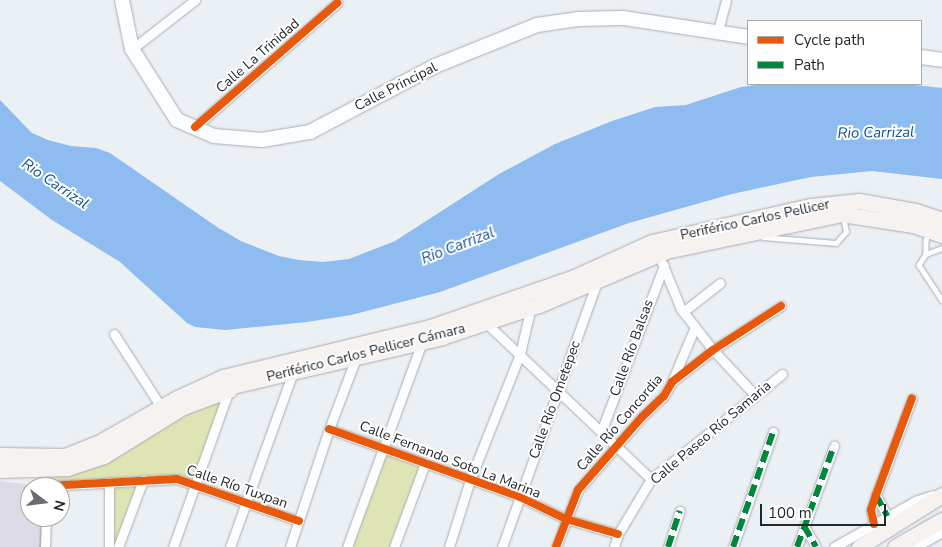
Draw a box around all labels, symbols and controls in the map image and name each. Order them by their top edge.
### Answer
street label: Calle La Trinidad [213,15,303,97]
legend [747,20,922,85]
text: Cycle path [794,30,865,50]
text: Path [794,55,825,75]
street label: Calle Principal [352,59,440,115]
water label: Rio Carrizal [837,123,915,143]
water label: Rio Carrizal [18,155,92,213]
street label: Periférico Carlos Pellicer [679,196,831,244]
water label: Rio Carrizal [419,224,497,268]
street label: Calle Río Balsas [607,297,657,399]
street label: Periférico Carlos Pellicer Cámara [265,320,467,386]
street label: Calle Río Ometepec [526,339,584,461]
street label: Calle Río Concordia [574,371,666,475]
street label: Calle Paseo Río Samaria [647,378,775,488]
street label: Calle Fernando Soto La Marina [357,418,543,502]
street label: Calle Río Tuxpan [184,462,290,512]
north arrow [20,477,70,527]
scale bar [762,494,888,526]
text: N [48,498,70,513]
text: 100 m [768,503,812,523]

